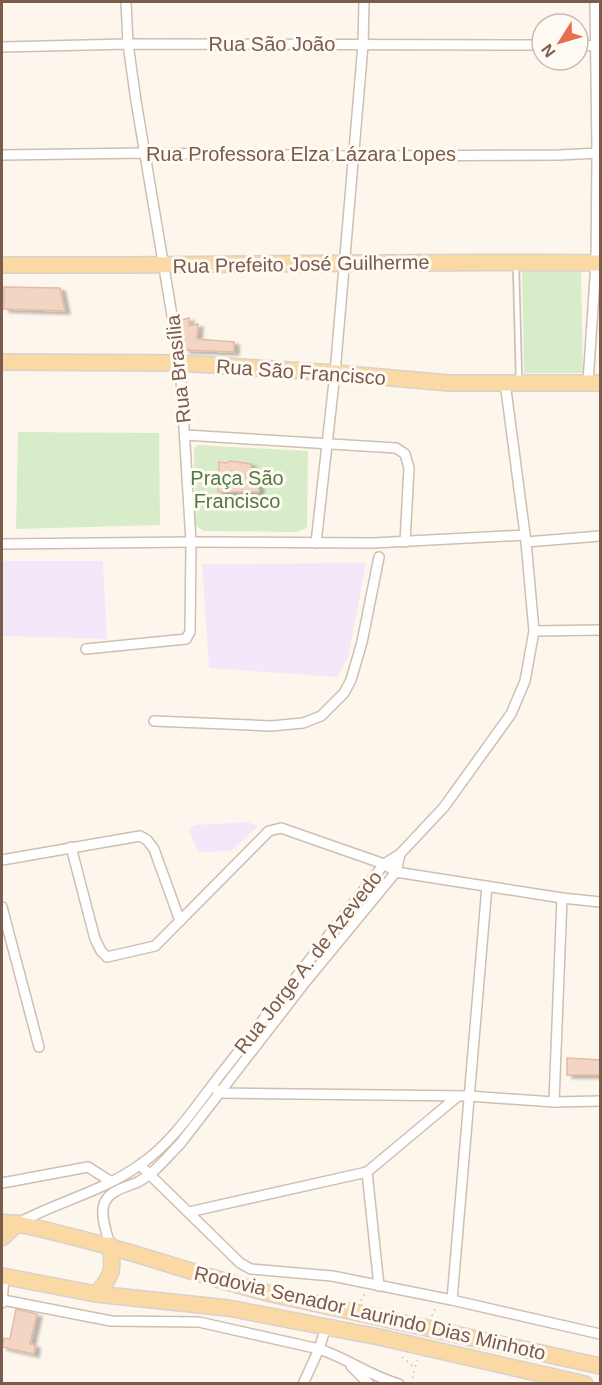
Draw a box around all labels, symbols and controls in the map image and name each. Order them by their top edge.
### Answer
north arrow [530,12,590,72]
street label: Rua São João [209,33,335,55]
text: N [538,41,559,60]
street label: Rua Professora Elza Lázara Lopes [146,143,456,165]
street label: Rua Prefeito José Guilherme [172,251,430,277]
street label: Rua Brasília [161,313,195,424]
street label: Rua São Francisco [215,355,387,389]
park label: Praça São Francisco [190,467,284,512]
street label: Rua Jorge A. de Azevedo [230,866,386,1058]
street label: Rodovia Senador Laurindo Dias Minhoto [192,1262,548,1364]

